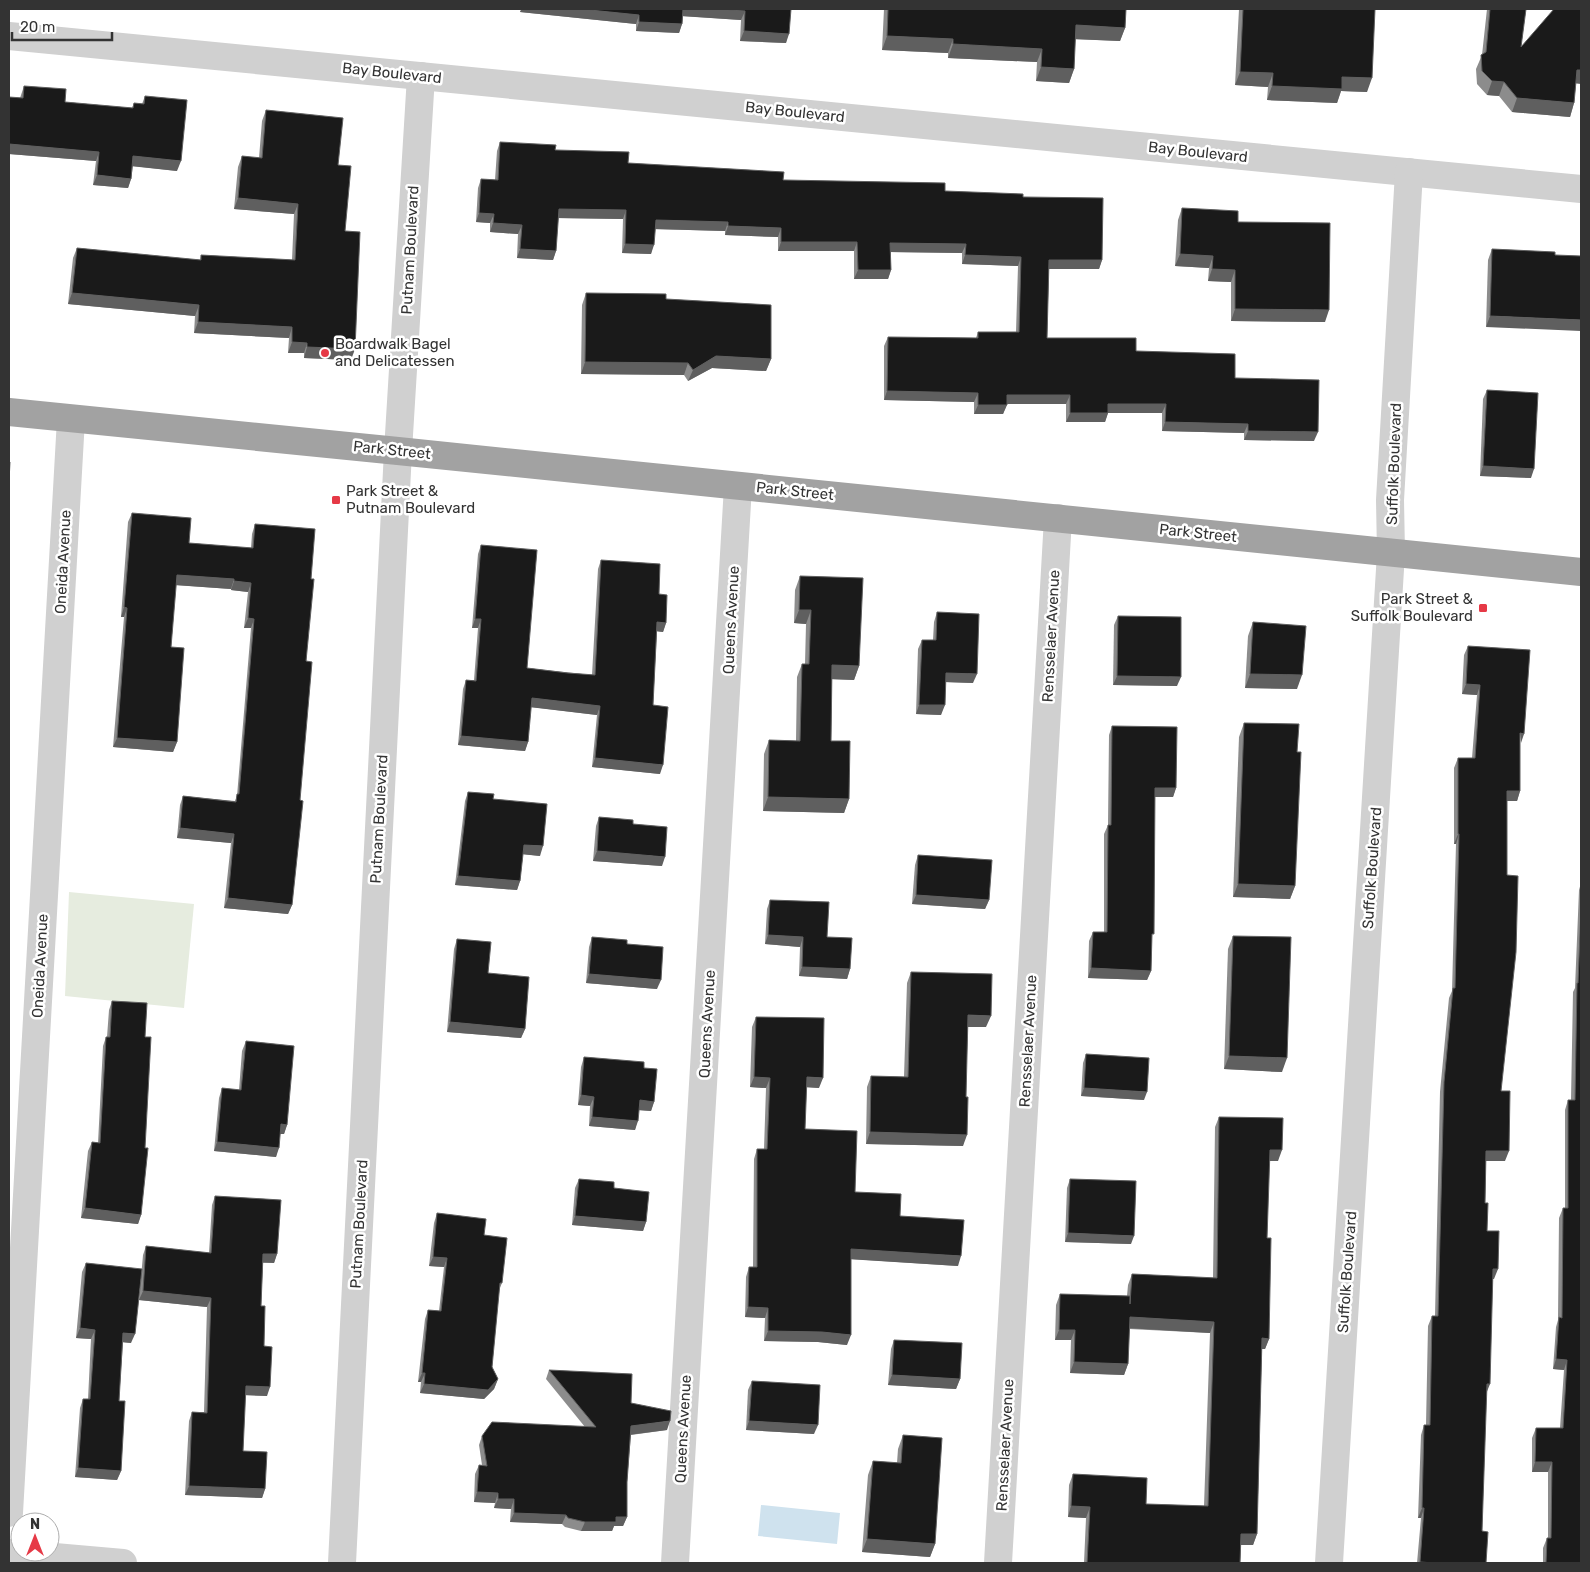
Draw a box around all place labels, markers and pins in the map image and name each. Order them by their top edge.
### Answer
place label: Boardwalk Bagel and Delicatessen [335,335,455,370]
marker: Boardwalk Bagel and Delicatessen [319,347,331,359]
place label: Park Street & Putnam Boulevard [346,482,475,517]
marker: Park Street & Putnam Boulevard [330,494,342,506]
place label: Park Street & Suffolk Boulevard [1351,590,1474,625]
marker: Park Street & Suffolk Boulevard [1477,602,1489,614]

